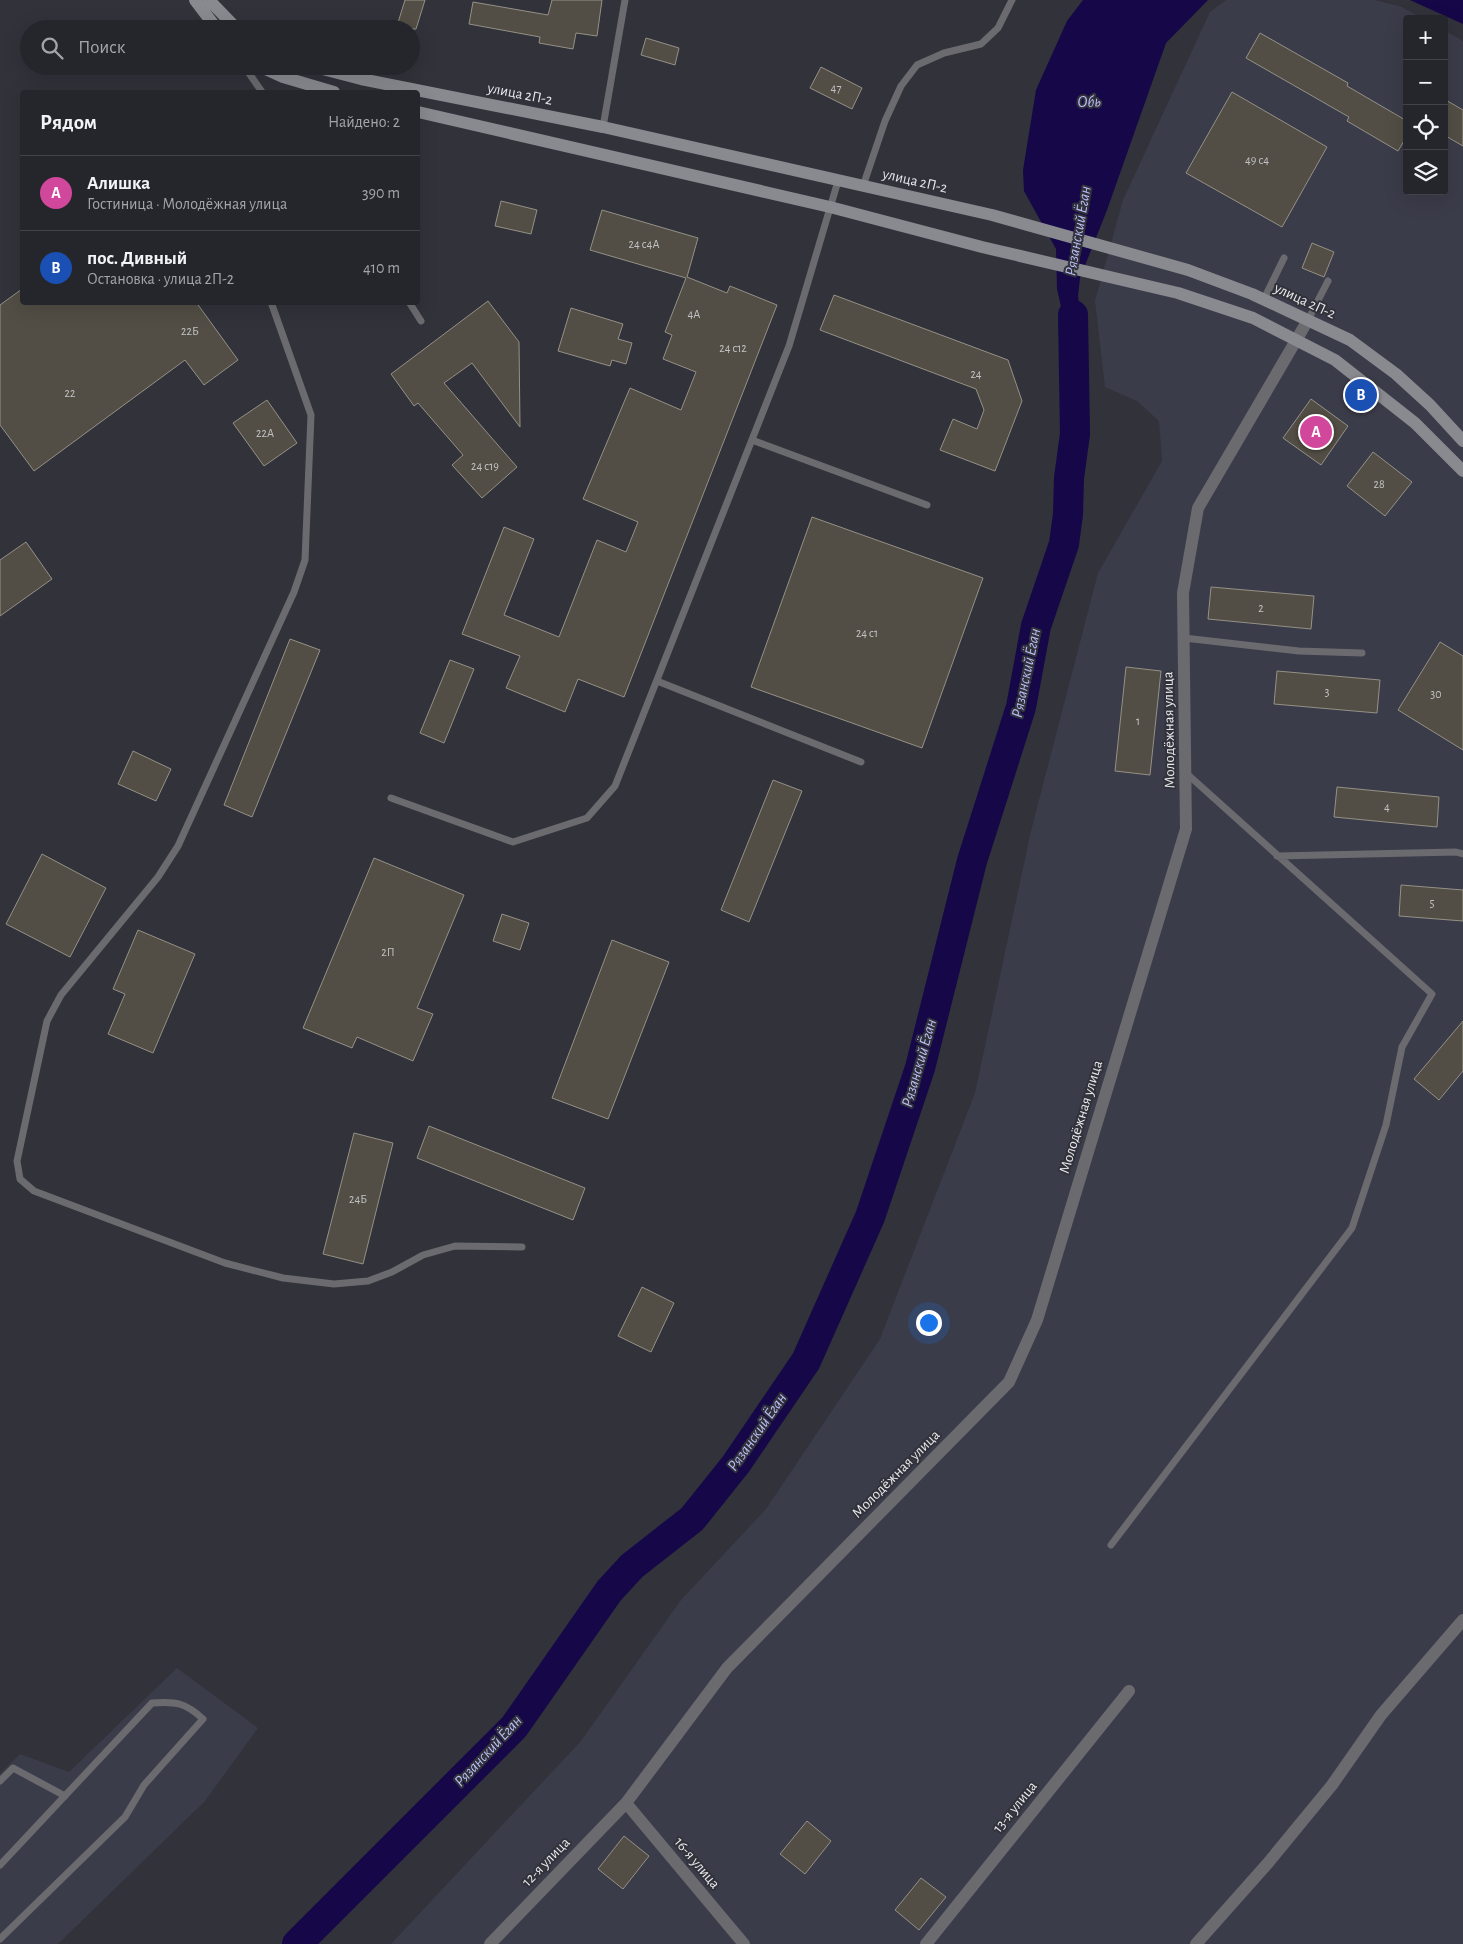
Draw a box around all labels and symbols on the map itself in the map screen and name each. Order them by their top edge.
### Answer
street label: улица 2П-2 [485,80,554,108]
house number: 47 [831,82,841,94]
water label: Обь [1077,94,1101,110]
house number: 49 с4 [1245,154,1269,166]
street label: улица 2П-2 [880,166,949,196]
water label: Рязанский Ёган [1060,185,1094,277]
house number: 24 с4А [629,238,659,250]
street label: улица 2П-2 [1271,280,1338,322]
house number: 4А [688,308,700,320]
house number: 22Б [181,325,199,337]
house number: 24 с12 [719,342,747,354]
house number: 24 [970,368,982,380]
pin: B [1345,376,1377,414]
house number: 22 [65,387,76,399]
pin: A [1300,413,1332,451]
house number: 22А [256,427,274,439]
house number: 24 с19 [471,460,499,472]
house number: 28 [1373,478,1385,490]
house number: 2 [1258,602,1264,614]
house number: 24 с1 [856,627,878,639]
water label: Рязанский Ёган [1007,627,1043,719]
street label: Молодёжная улица [1160,671,1178,789]
house number: 3 [1325,686,1330,698]
house number: 30 [1430,688,1442,700]
house number: 1 [1136,715,1140,727]
house number: 4 [1384,801,1390,813]
house number: 5 [1429,897,1435,909]
house number: 2П [381,946,395,958]
water label: Рязанский Ёган [897,1017,939,1109]
street label: Молодёжная улица [1057,1059,1105,1175]
house number: 24Б [349,1193,367,1205]
your location [916,1310,942,1336]
water label: Рязанский Ёган [723,1389,790,1474]
street label: Молодёжная улица [849,1427,943,1521]
water label: Рязанский Ёган [450,1711,525,1790]
street label: 13-я улица [990,1778,1040,1835]
street label: 16-я улица [671,1834,723,1892]
street label: 12-я улица [519,1835,573,1889]

